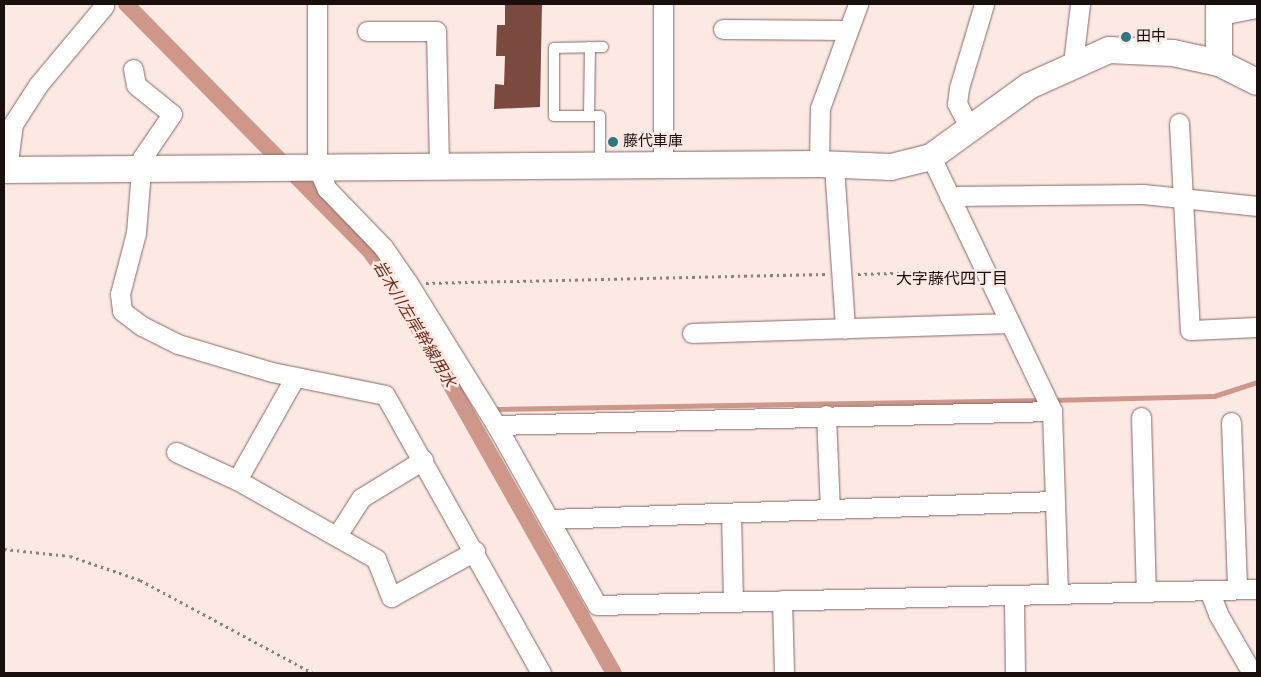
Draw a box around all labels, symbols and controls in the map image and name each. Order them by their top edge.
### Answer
place label: 田中 [1136,28,1166,46]
marker: 田中 [1120,31,1132,43]
place label: 藤代車庫 [623,133,683,151]
marker: 藤代車庫 [607,136,619,148]
water label: 岩木川左岸幹線用水 [369,257,459,391]
district label: 大字藤代四丁目 [896,269,1008,289]

